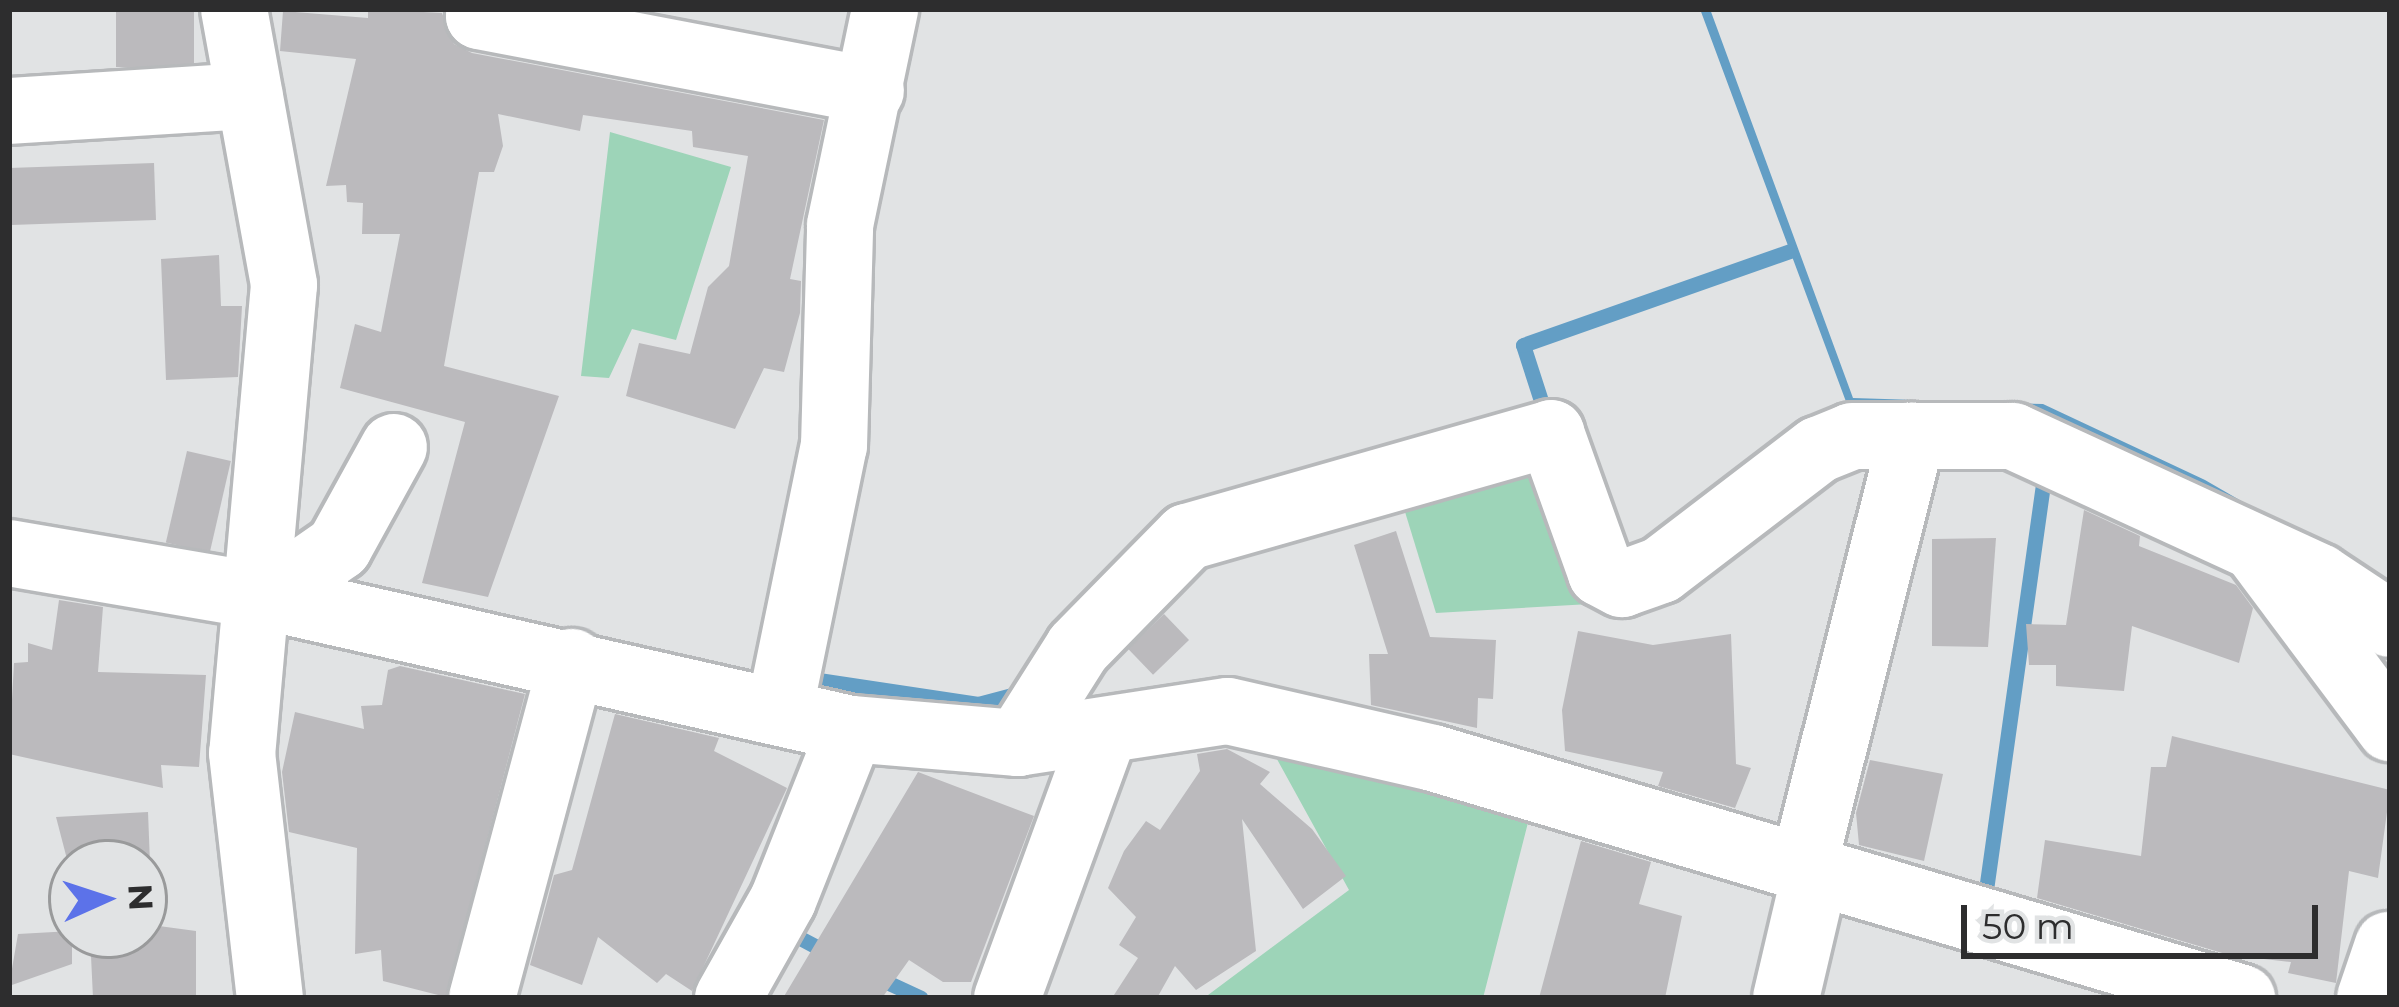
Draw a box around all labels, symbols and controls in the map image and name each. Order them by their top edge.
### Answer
north arrow [48,839,168,959]
scale bar [1967,881,2324,955]
text: N [120,883,162,912]
text: 50 m [1982,904,2074,948]

